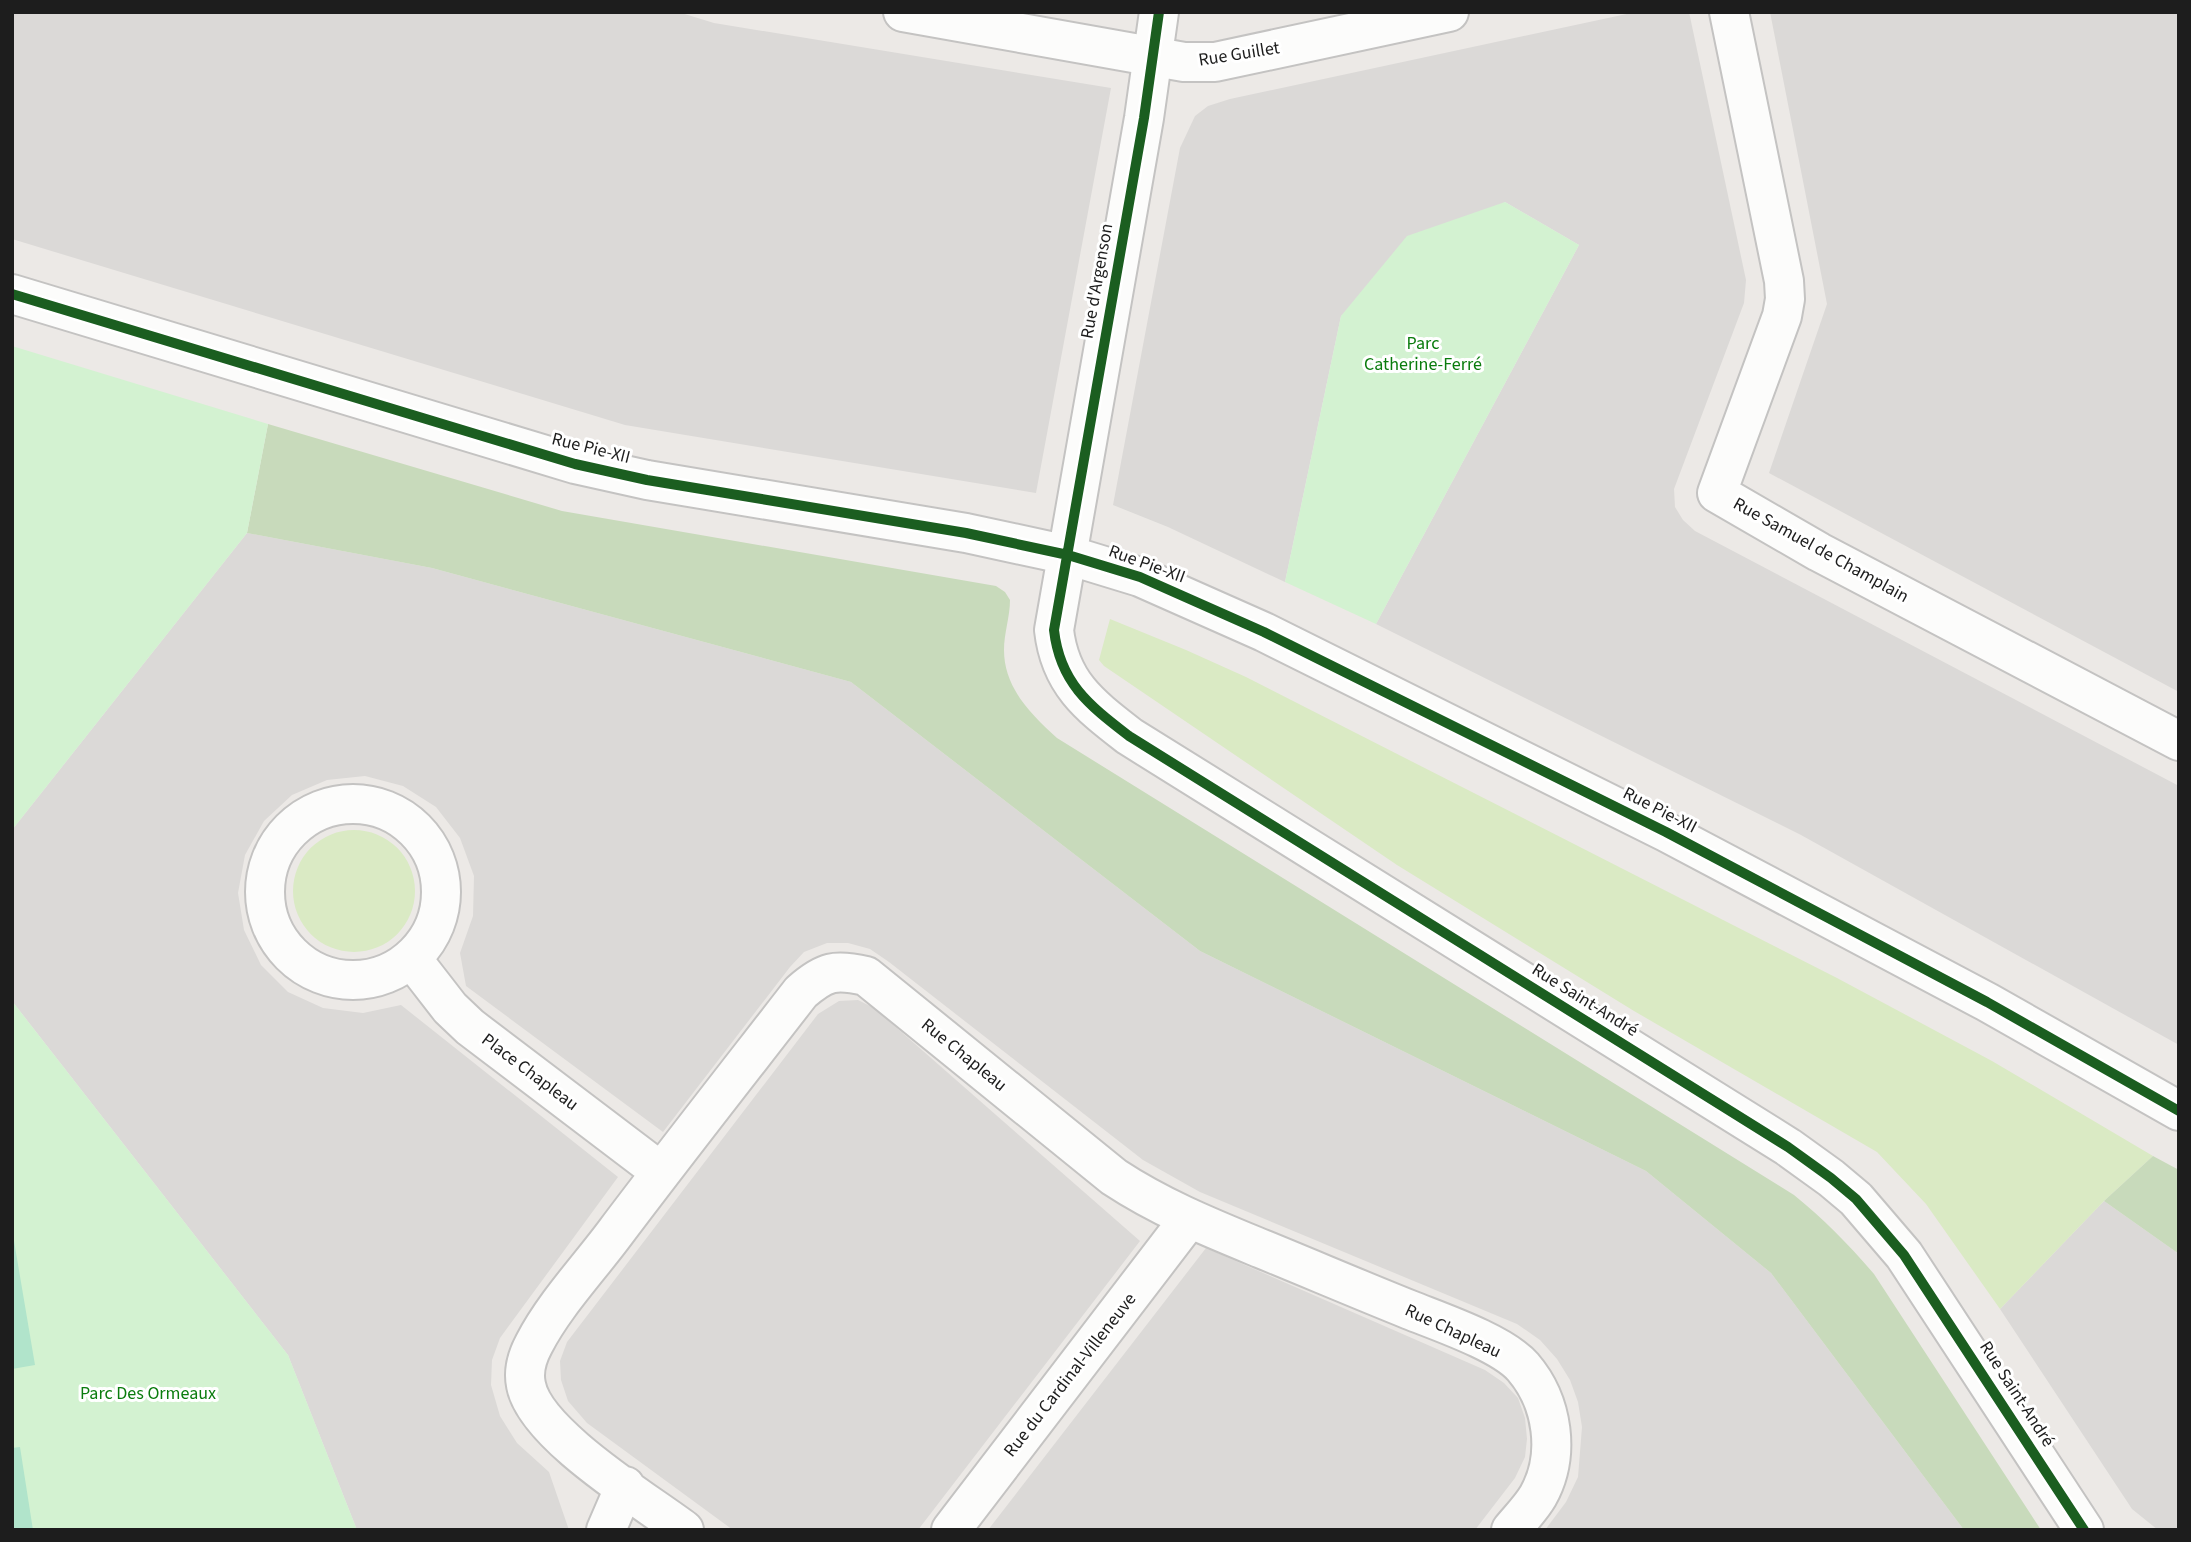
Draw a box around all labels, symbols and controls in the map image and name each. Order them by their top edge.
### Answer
street label: Rue Guillet [1197,35,1281,73]
street label: Rue d'Argenson [1075,221,1119,341]
park label: Parc Catherine-Ferré [1364,331,1482,377]
street label: Rue Pie-XII [549,426,633,470]
street label: Rue Samuel de Champlain [1729,491,1913,609]
street label: Rue Pie-XII [1105,539,1189,589]
street label: Rue Pie-XII [1619,781,1701,839]
street label: Rue Saint-André [1527,957,1643,1043]
street label: Rue Chapleau [916,1013,1012,1097]
street label: Place Chapleau [476,1027,584,1117]
street label: Rue du Cardinal-Villeneuve [998,1288,1142,1462]
street label: Rue Chapleau [1401,1298,1505,1364]
street label: Rue Saint-André [1973,1336,2061,1452]
park label: Parc Des Ormeaux [80,1381,216,1406]

